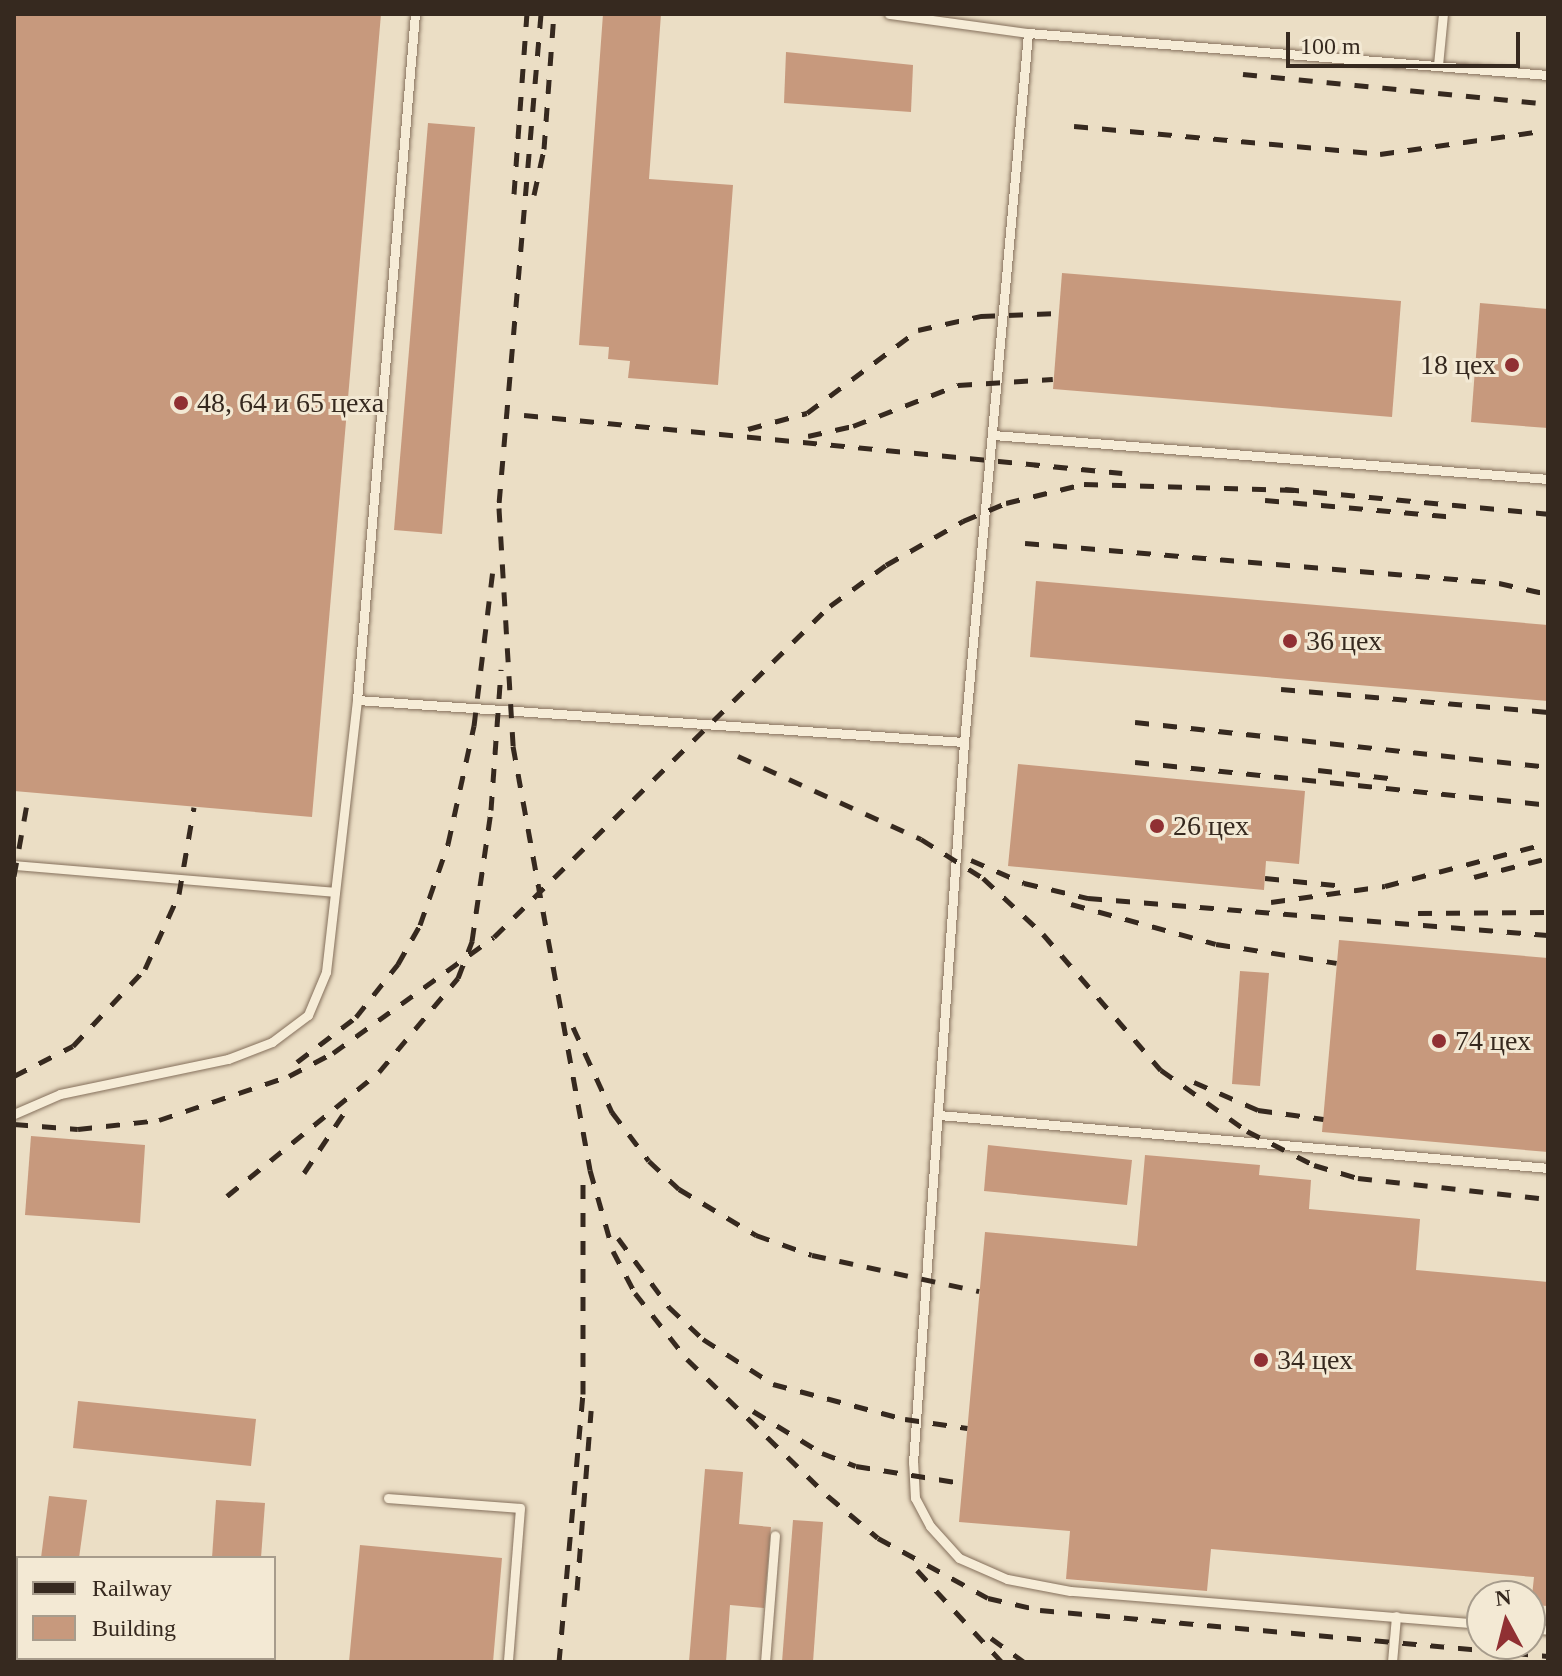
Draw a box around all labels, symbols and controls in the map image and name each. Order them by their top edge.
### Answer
scale bar [1290,16,1524,66]
text: 100 m [1300,33,1361,59]
place label: 18 цех [1420,348,1496,382]
marker: 18 цех [1503,356,1521,374]
place label: 48, 64 и 65 цеха [197,386,384,420]
marker: 48, 64 и 65 цеха [172,394,190,412]
place label: 36 цех [1306,624,1382,658]
marker: 36 цех [1281,632,1299,650]
place label: 26 цех [1173,809,1249,843]
marker: 26 цех [1148,817,1166,835]
place label: 74 цех [1455,1024,1531,1058]
marker: 74 цех [1430,1032,1448,1050]
place label: 34 цех [1277,1343,1353,1377]
marker: 34 цех [1252,1351,1270,1369]
legend [16,1556,276,1660]
text: Railway [92,1575,172,1601]
north arrow [1466,1580,1546,1660]
text: N [1494,1584,1513,1611]
text: Building [92,1615,176,1641]

